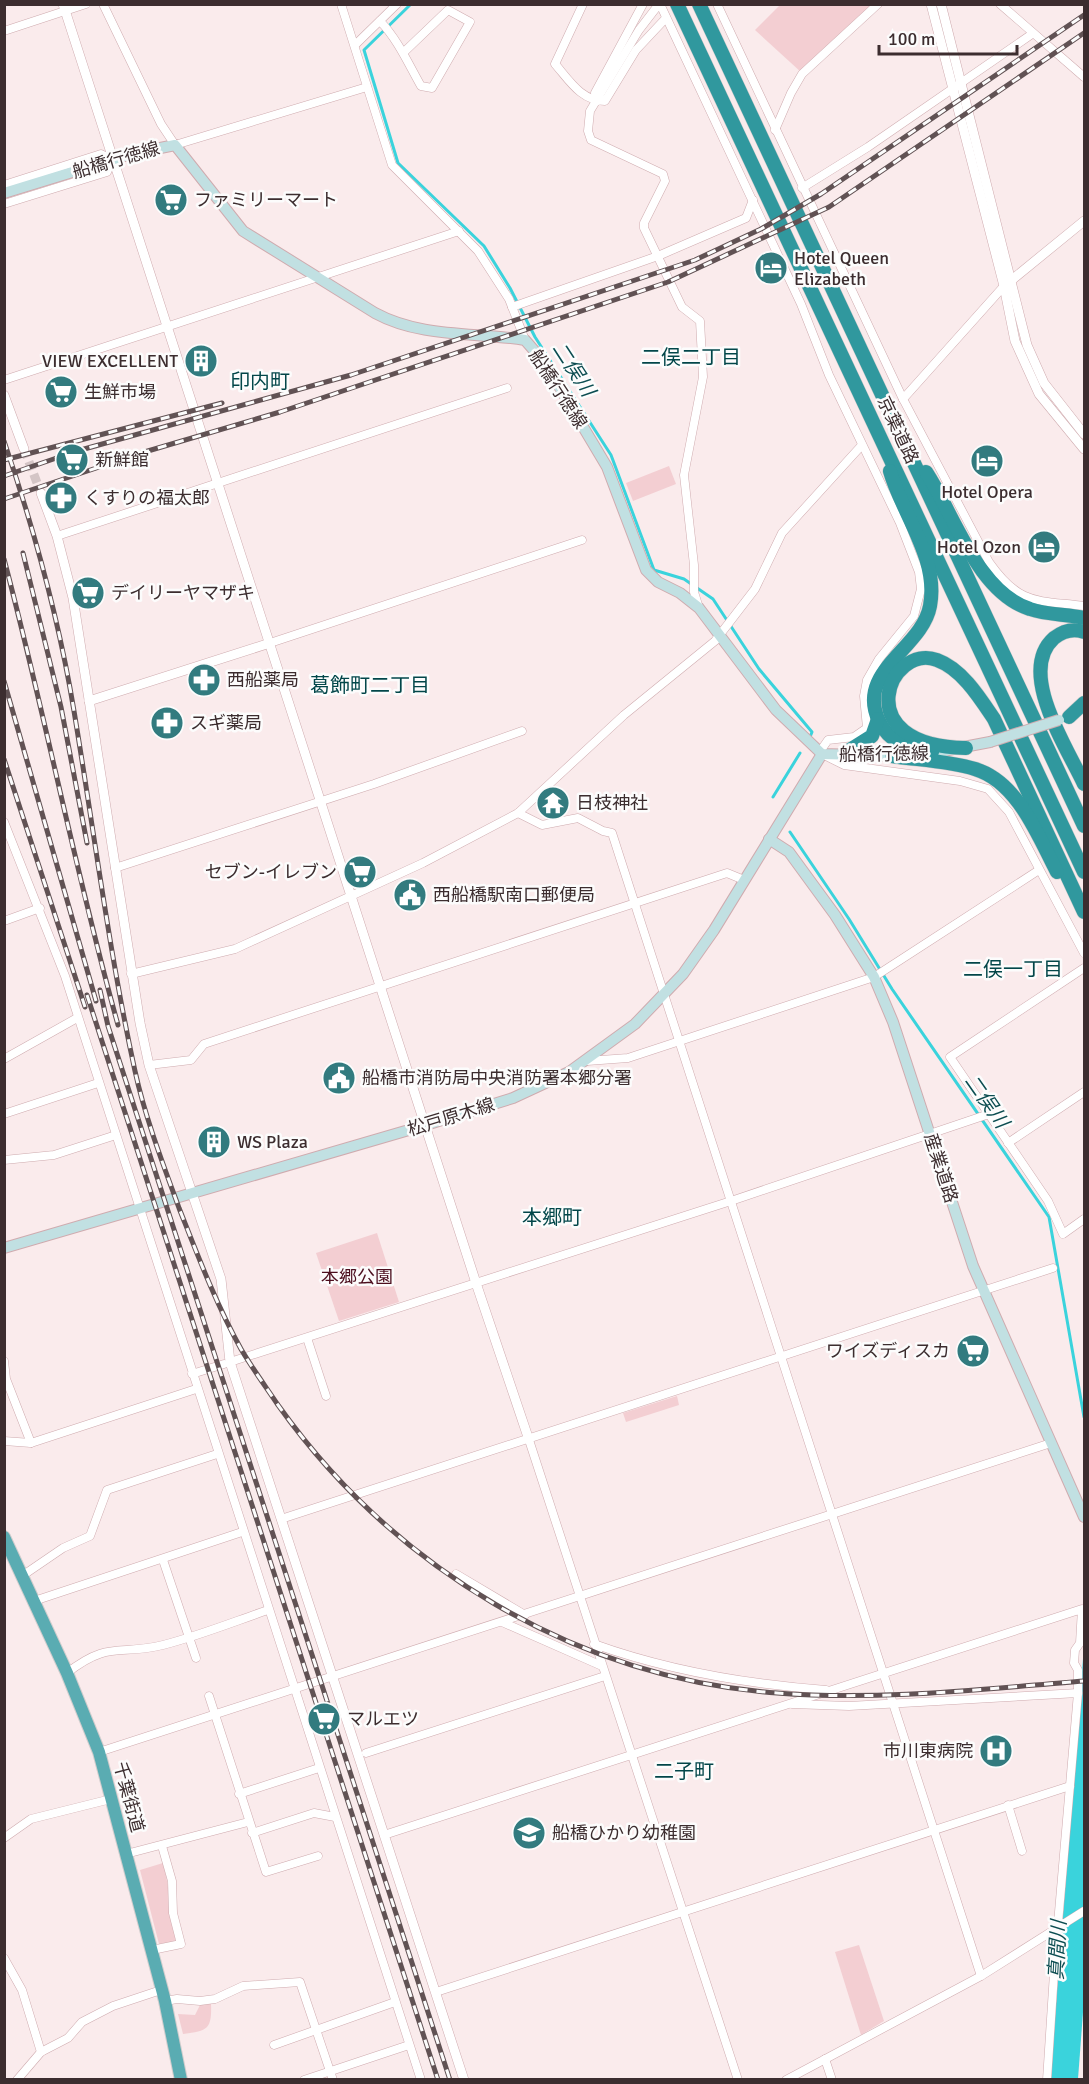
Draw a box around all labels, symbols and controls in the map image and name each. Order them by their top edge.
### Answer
scale bar [879,18,1017,56]
text: 100 m [888,28,935,50]
street label: 船橋行徳線 [70,137,162,183]
supermarket icon: ファミリーマート [153,182,189,218]
place label: ファミリーマート [194,189,338,211]
place label: Hotel Queen Elizabeth [794,247,889,290]
hotel icon: Hotel Queen Elizabeth [753,250,789,286]
water label: 二俣川 [547,337,601,403]
building icon: VIEW EXCELLENT [183,343,219,379]
street label: 船橋行徳線 [524,345,592,433]
district label: 二俣二丁目 [641,345,741,370]
place label: VIEW EXCELLENT [42,350,178,372]
district label: 印内町 [230,369,290,394]
supermarket icon: 生鮮市場 [43,374,79,410]
place label: 生鮮市場 [84,381,156,403]
street label: 京葉道路 [873,393,923,467]
supermarket icon: 新鮮館 [54,442,90,478]
hotel icon: Hotel Opera [969,443,1005,479]
place label: 新鮮館 [95,449,149,471]
pharmacy icon: くすりの福太郎 [43,480,79,516]
place label: Hotel Opera [941,481,1033,503]
place label: くすりの福太郎 [84,487,210,509]
hotel icon: Hotel Ozon [1026,529,1062,565]
place label: Hotel Ozon [937,536,1021,558]
supermarket icon: デイリーヤマザキ [70,575,106,611]
place label: デイリーヤマザキ [111,582,255,604]
pharmacy icon: 西船薬局 [186,662,222,698]
place label: 西船薬局 [227,669,299,691]
district label: 葛飾町二丁目 [310,673,430,698]
pharmacy icon: スギ薬局 [149,705,185,741]
place label: スギ薬局 [190,712,262,734]
street label: 船橋行徳線 [839,742,929,766]
temple icon: 日枝神社 [535,785,571,821]
place label: 日枝神社 [576,792,648,814]
supermarket icon: セブン-イレブン [342,854,378,890]
place label: セブン-イレブン [205,861,337,883]
public building icon: 西船橋駅南口郵便局 [392,877,428,913]
place label: 西船橋駅南口郵便局 [433,884,595,906]
district label: 二俣一丁目 [963,957,1063,982]
public building icon: 船橋市消防局中央消防署本郷分署 [321,1060,357,1096]
place label: 船橋市消防局中央消防署本郷分署 [362,1067,632,1089]
water label: 二俣川 [959,1070,1015,1135]
street label: 松戸原木線 [405,1093,497,1141]
building icon: WS Plaza [196,1124,232,1160]
street label: 産業道路 [919,1130,963,1206]
place label: WS Plaza [237,1131,308,1153]
district label: 本郷町 [522,1205,582,1230]
park label: 本郷公園 [321,1266,393,1288]
supermarket icon: ワイズディスカ [955,1333,991,1369]
place label: ワイズディスカ [826,1340,950,1362]
supermarket icon: マルエツ [306,1701,342,1737]
place label: マルエツ [347,1708,419,1730]
hospital icon: 市川東病院 [978,1733,1014,1769]
place label: 市川東病院 [883,1740,973,1762]
street label: 千葉街道 [109,1759,149,1835]
district label: 二子町 [654,1759,714,1784]
school or university icon: 船橋ひかり幼稚園 [511,1815,547,1851]
place label: 船橋ひかり幼稚園 [552,1822,696,1844]
water label: 真間川 [1043,1917,1072,1981]

